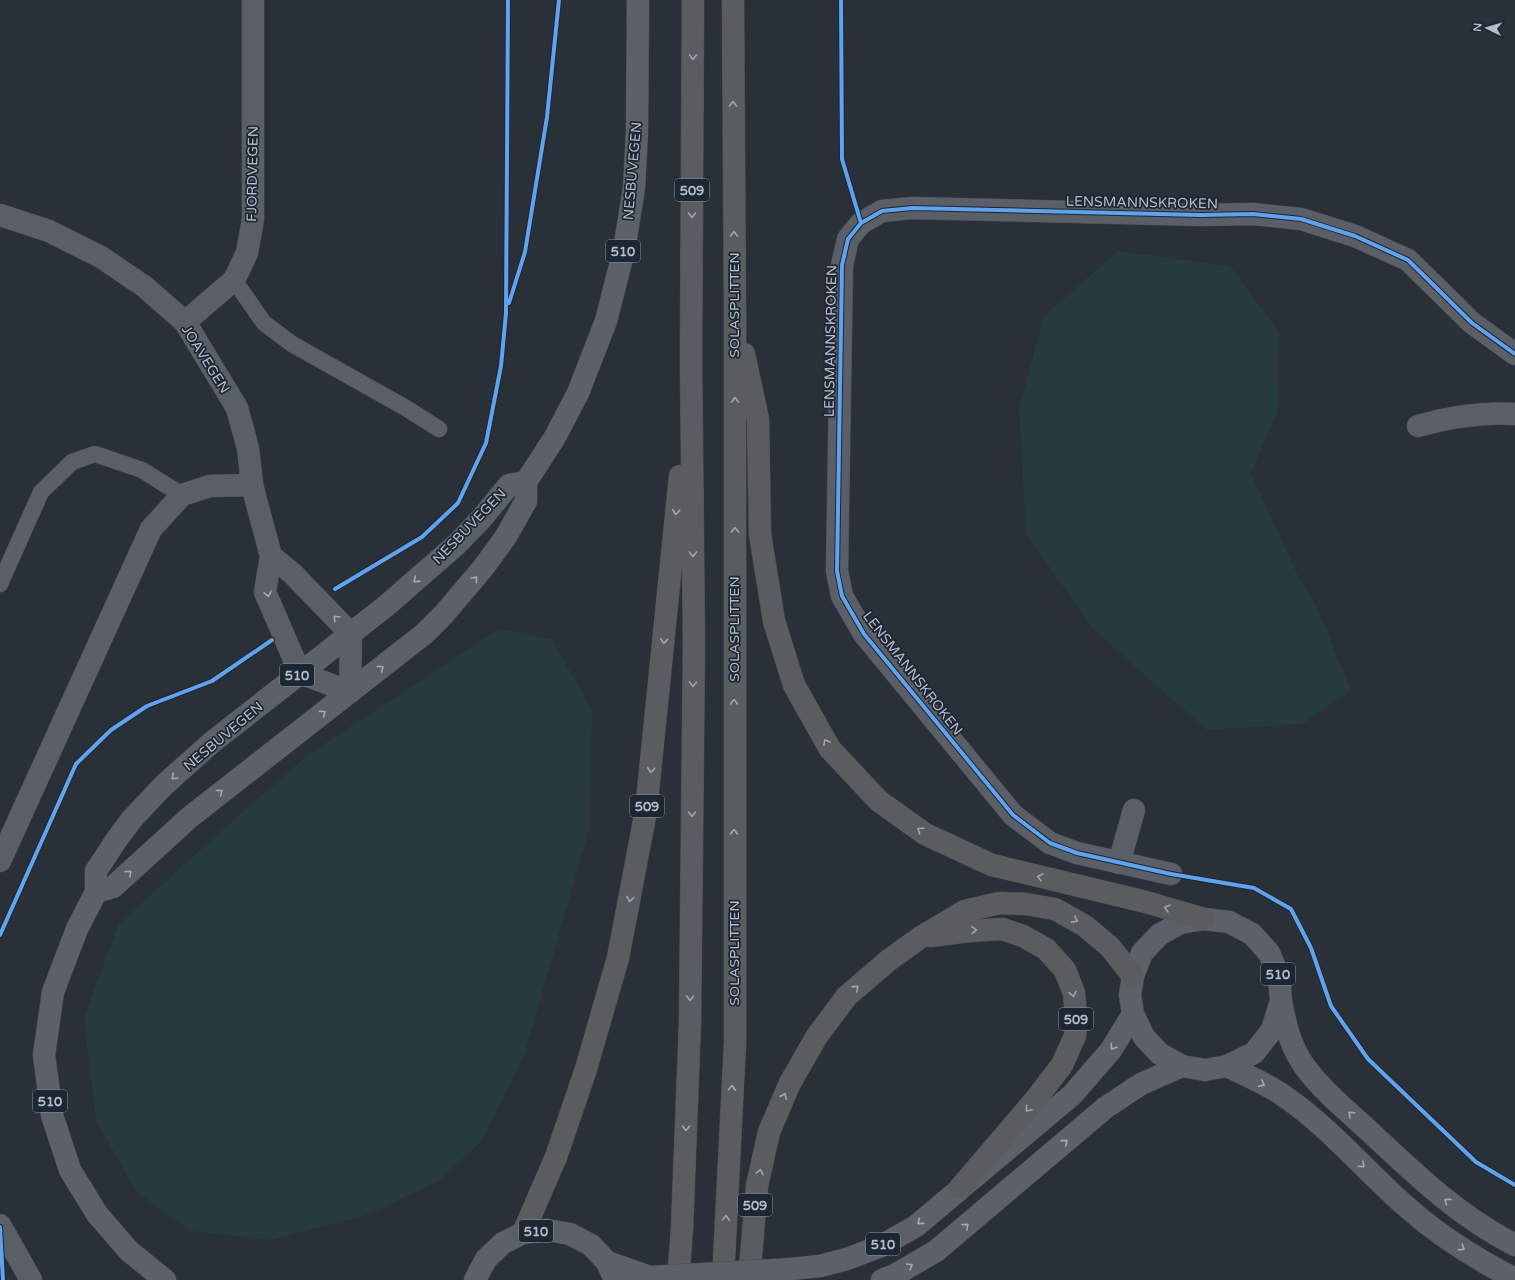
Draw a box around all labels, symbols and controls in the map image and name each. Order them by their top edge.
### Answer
north arrow [1467,8,1507,48]
text: N [1471,22,1484,32]
one-way arrow [689,54,697,60]
one-way arrow [729,101,737,107]
street label: NESBUVEGEN [620,121,645,221]
street label: FJORDVEGEN [243,126,262,222]
road number: 509 [675,179,709,201]
street label: LENSMANNSKROKEN [1066,193,1218,212]
one-way arrow [688,212,696,218]
one-way arrow [730,231,738,237]
road number: 510 [606,240,640,262]
street label: SOLASPLITTEN [726,252,743,358]
street label: LENSMANNSKROKEN [821,265,840,417]
street label: JOAVEGEN [178,322,233,396]
one-way arrow [731,397,739,403]
street label: NESBUVEGEN [429,485,510,568]
one-way arrow [672,509,681,515]
one-way arrow [731,527,739,533]
one-way arrow [689,551,697,557]
one-way arrow [413,575,420,582]
one-way arrow [470,576,477,583]
street label: SOLASPLITTEN [726,576,743,682]
one-way arrow [263,591,271,598]
street label: LENSMANNSKROKEN [859,608,966,739]
one-way arrow [333,615,340,623]
one-way arrow [659,638,668,644]
road number: 510 [280,664,314,686]
one-way arrow [376,666,383,673]
one-way arrow [689,681,697,687]
street label: NESBUVEGEN [180,698,266,775]
one-way arrow [730,699,738,705]
one-way arrow [319,710,326,718]
one-way arrow [823,739,831,746]
one-way arrow [646,767,655,773]
one-way arrow [171,772,178,779]
one-way arrow [216,790,223,797]
road number: 509 [630,795,664,817]
one-way arrow [688,811,696,817]
one-way arrow [917,827,924,835]
one-way arrow [730,829,738,835]
one-way arrow [124,870,131,877]
one-way arrow [1037,873,1044,882]
one-way arrow [626,896,634,902]
street label: SOLASPLITTEN [726,900,743,1006]
one-way arrow [1163,904,1170,913]
one-way arrow [1071,915,1078,923]
one-way arrow [971,926,977,935]
road number: 510 [1261,963,1295,985]
one-way arrow [851,986,858,993]
one-way arrow [1068,990,1077,997]
one-way arrow [686,995,694,1001]
road number: 509 [1059,1008,1093,1030]
one-way arrow [1110,1043,1118,1050]
one-way arrow [1258,1079,1265,1087]
one-way arrow [728,1085,737,1091]
road number: 510 [33,1090,67,1112]
one-way arrow [780,1093,788,1100]
one-way arrow [1025,1104,1032,1111]
one-way arrow [1348,1111,1356,1119]
one-way arrow [682,1125,690,1131]
one-way arrow [1061,1140,1068,1147]
one-way arrow [1357,1161,1365,1168]
one-way arrow [755,1168,763,1175]
road number: 509 [738,1194,772,1216]
one-way arrow [1445,1199,1452,1206]
one-way arrow [722,1215,731,1221]
one-way arrow [917,1218,925,1225]
road number: 510 [519,1220,553,1242]
one-way arrow [961,1223,969,1230]
road number: 510 [866,1233,900,1255]
one-way arrow [1458,1244,1465,1251]
one-way arrow [905,1264,913,1271]

